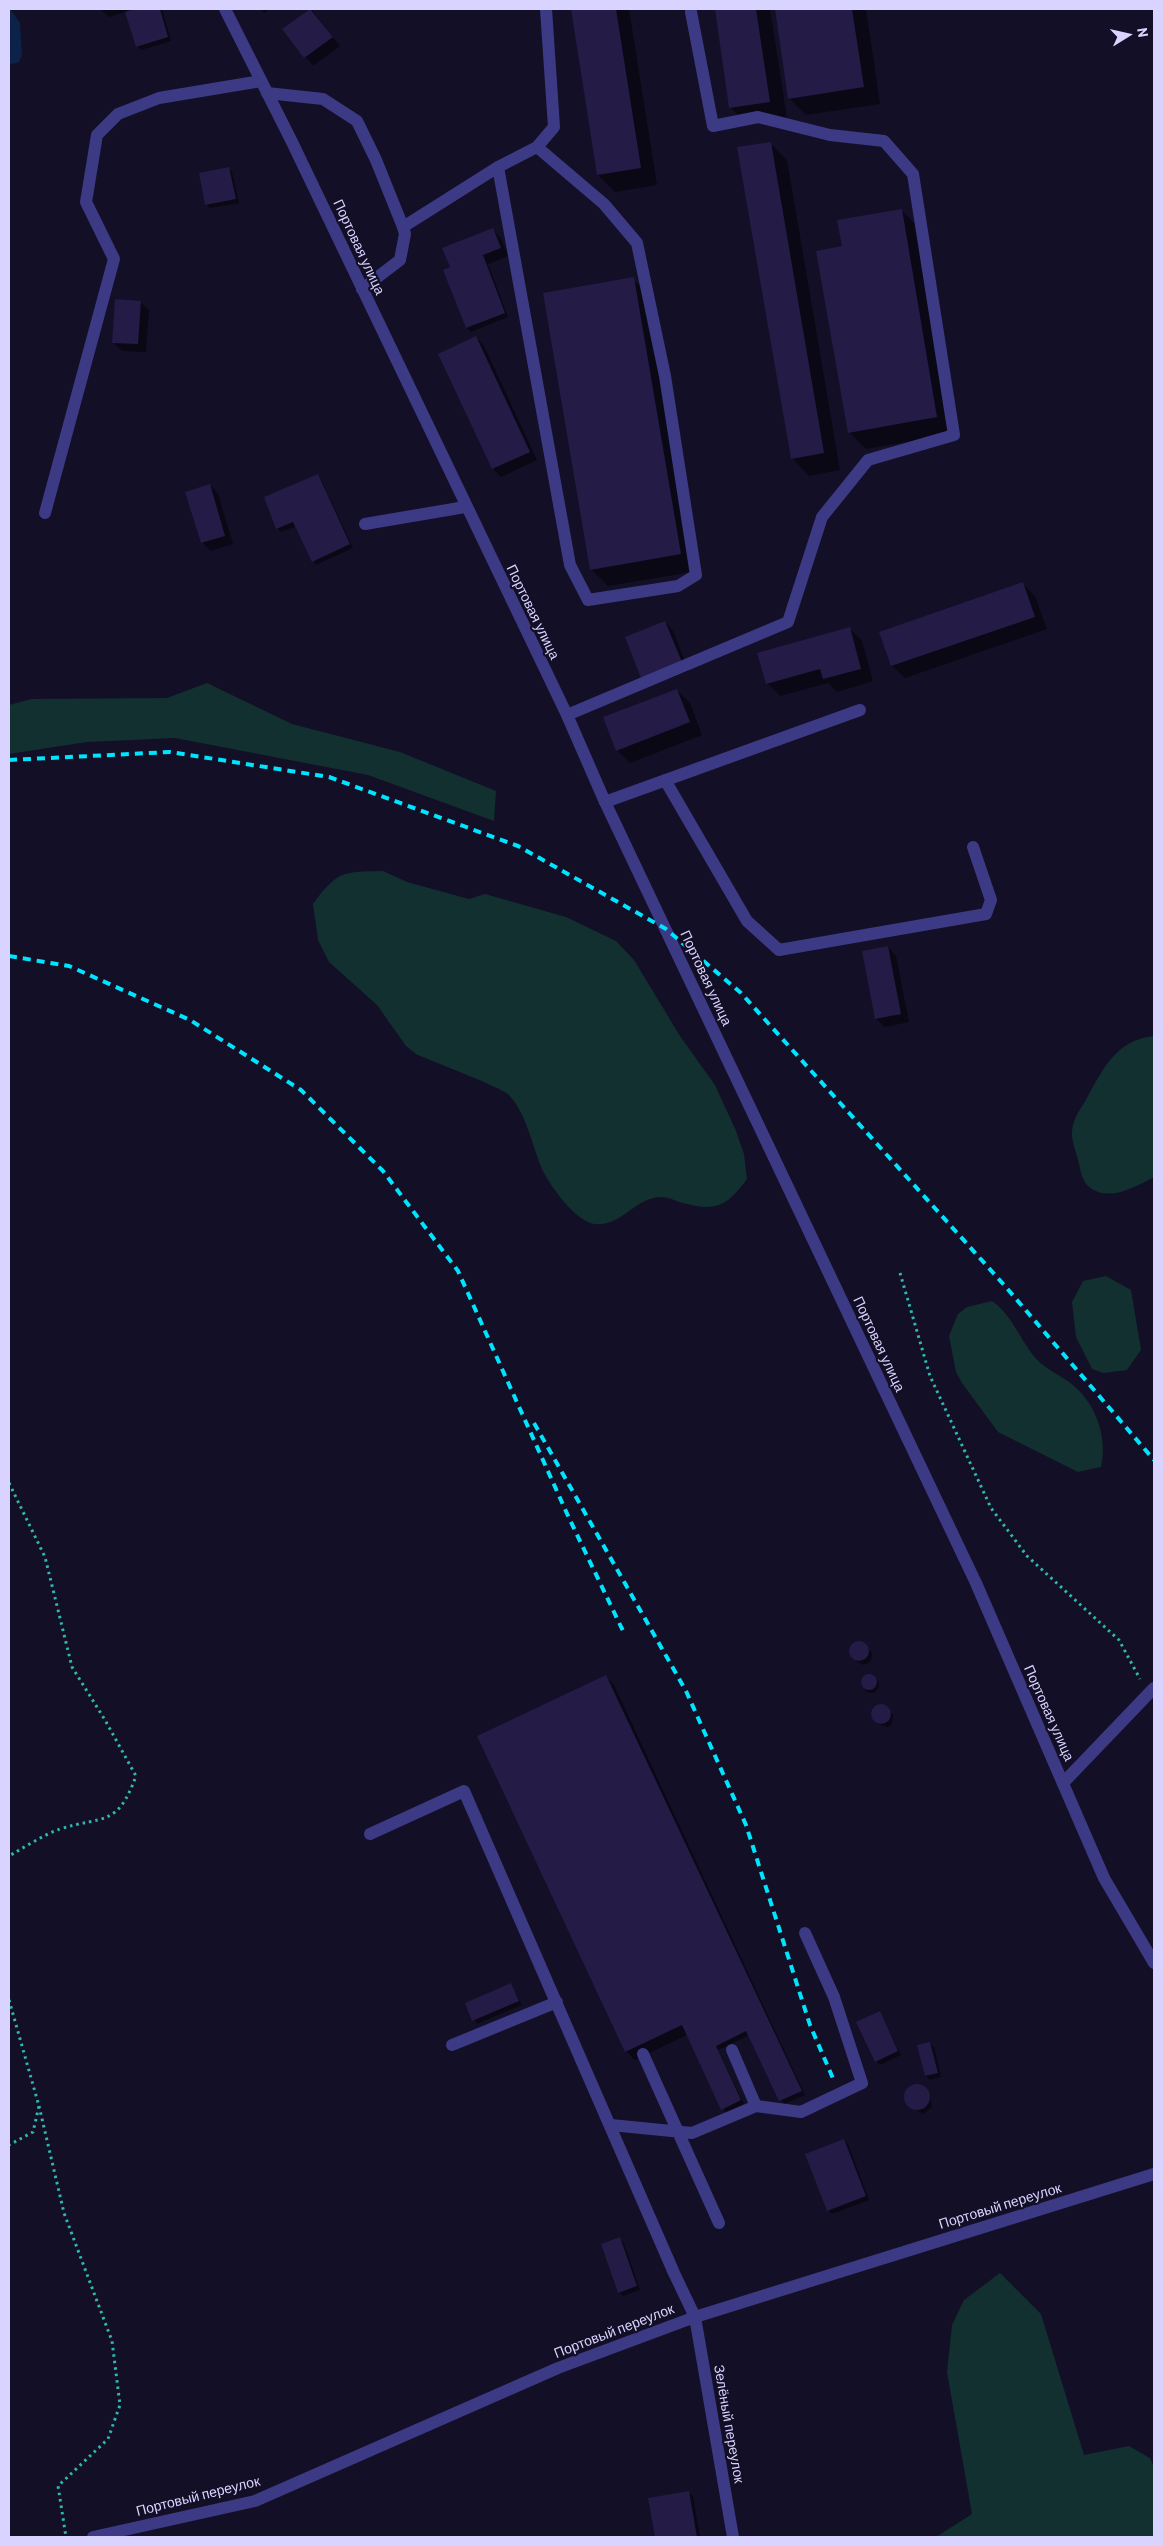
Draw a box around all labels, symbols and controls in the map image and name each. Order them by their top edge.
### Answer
north arrow [1103,10,1153,60]
text: N [1134,26,1152,38]
street label: Портовая улица [330,197,388,297]
street label: Портовая улица [503,562,563,662]
street label: Портовая улица [677,928,735,1028]
street label: Портовая улица [850,1294,908,1394]
street label: Портовая улица [1020,1662,1078,1764]
street label: Портовый переулок [937,2179,1063,2233]
street label: Портовый переулок [552,2300,676,2362]
street label: Зелёный переулок [710,2364,748,2484]
street label: Портовый переулок [134,2472,262,2520]

